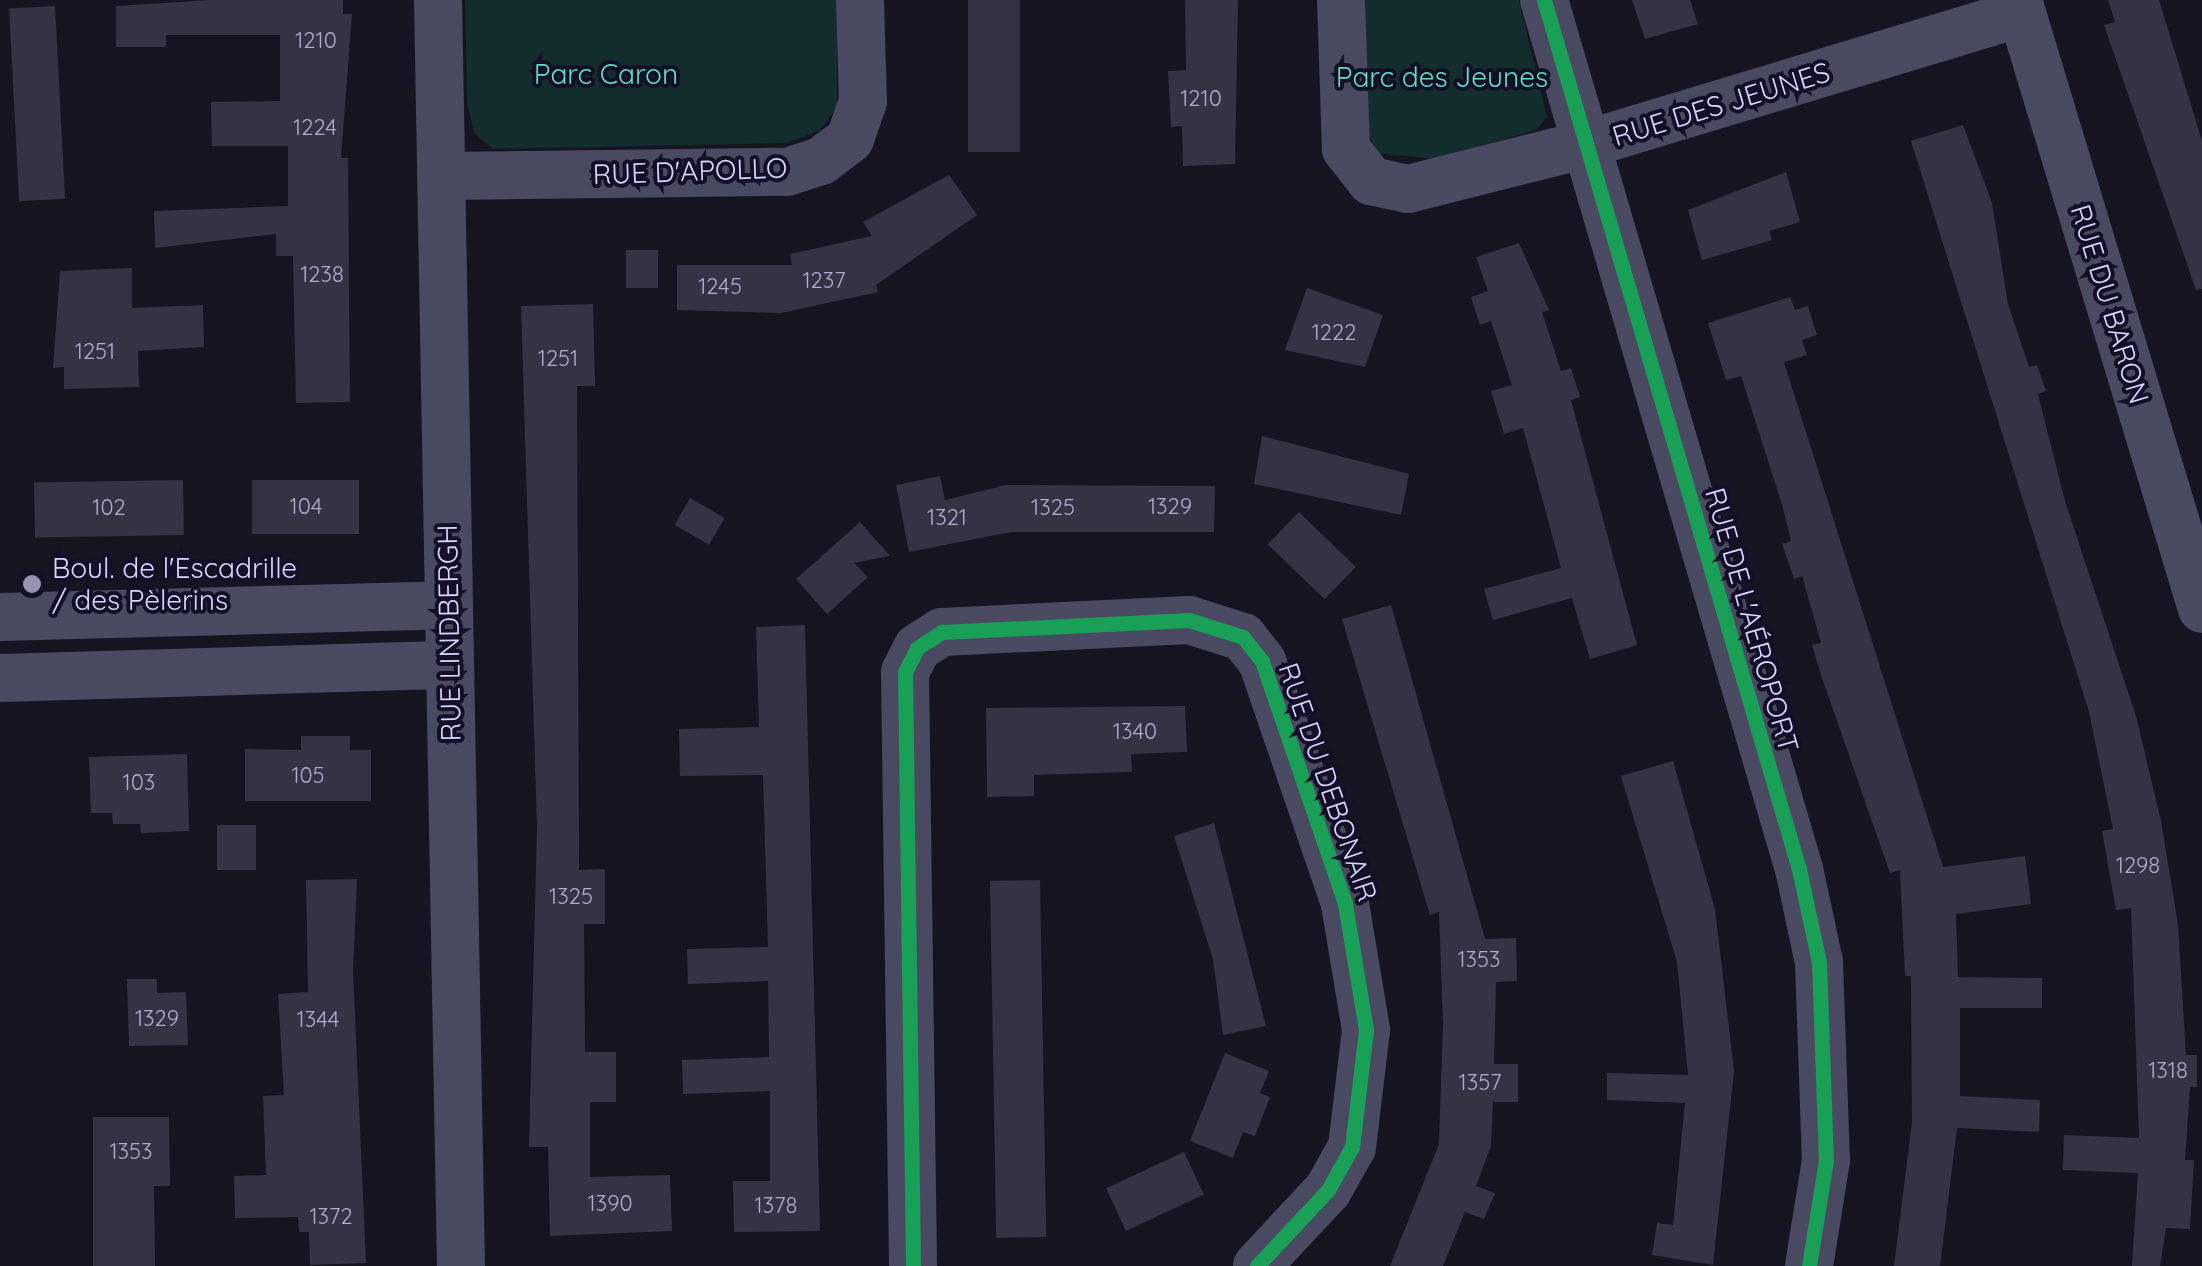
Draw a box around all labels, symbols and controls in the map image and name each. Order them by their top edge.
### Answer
house number: 1210 [295,28,337,54]
street label: RUE DES JEUNES [1608,55,1834,153]
park label: Parc Caron [534,57,678,91]
park label: Parc des Jeunes [1336,60,1548,94]
house number: 1210 [1180,86,1222,112]
house number: 1224 [293,115,337,141]
street label: RUE D'APOLLO [592,151,788,191]
street label: RUE DU BARON [2064,200,2156,408]
house number: 1238 [300,262,344,288]
house number: 1237 [802,268,846,294]
house number: 1245 [698,274,742,300]
house number: 1222 [1312,320,1356,346]
house number: 1251 [75,339,115,365]
house number: 1251 [538,346,578,372]
street label: RUE DE L'AÉROPORT [1698,484,1806,756]
house number: 104 [290,494,322,520]
house number: 1329 [1148,494,1192,520]
house number: 102 [92,495,126,521]
house number: 1325 [1031,495,1075,521]
house number: 1321 [927,505,967,531]
street label: RUE LINDBERGH [430,524,468,742]
place label: Boul. de l'Escadrille / des Pèlerins [52,551,297,617]
marker: Boul. de l'Escadrille / des Pèlerins [21,573,43,595]
street label: RUE DU DEBONAIR [1271,658,1385,906]
house number: 1340 [1113,719,1157,745]
house number: 105 [291,763,325,789]
house number: 103 [123,770,155,796]
house number: 1298 [2116,853,2160,879]
house number: 1325 [549,884,593,910]
house number: 1353 [1457,947,1501,973]
house number: 1329 [135,1006,179,1032]
house number: 1344 [297,1007,339,1033]
house number: 1318 [2148,1058,2188,1084]
house number: 1357 [1459,1070,1501,1096]
house number: 1353 [109,1139,153,1165]
house number: 1390 [587,1191,633,1217]
house number: 1378 [755,1193,797,1219]
house number: 1372 [309,1204,353,1230]

